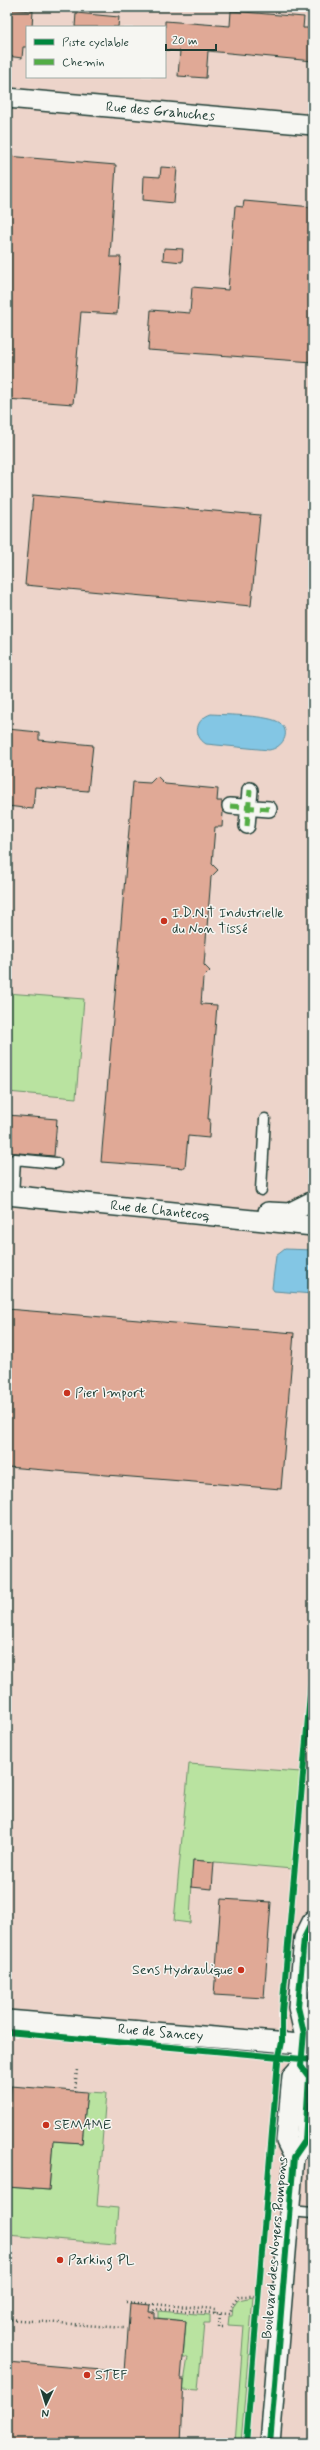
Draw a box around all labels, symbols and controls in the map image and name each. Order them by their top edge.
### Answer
legend [26,26,166,78]
scale bar [166,26,216,52]
text: 20 m [172,33,198,49]
text: Piste cyclable [62,35,129,51]
text: Chemin [62,55,105,71]
street label: Rue des Grahuches [105,98,216,125]
place label: I.D.N.T Industrielle du Non Tissé [172,904,284,938]
marker: I.D.N.T Industrielle du Non Tissé [159,916,169,926]
street label: Rue de Chantecoq [109,1197,211,1225]
place label: Pier Import [75,1384,146,1402]
marker: Pier Import [62,1388,72,1398]
place label: Sens Hydraulique [132,1961,233,1979]
marker: Sens Hydraulique [236,1965,246,1975]
street label: Rue de Sancey [117,2020,204,2045]
place label: SEMAME [54,2116,111,2134]
marker: SEMAME [41,2120,51,2130]
street label: Boulevard des Noyers Pompons [258,2156,292,2340]
place label: Parking PL [68,2251,135,2271]
marker: Parking PL [55,2255,65,2265]
place label: STEF [95,2366,128,2384]
marker: STEF [82,2370,92,2380]
north arrow [26,2384,66,2424]
text: N [41,2406,50,2420]

